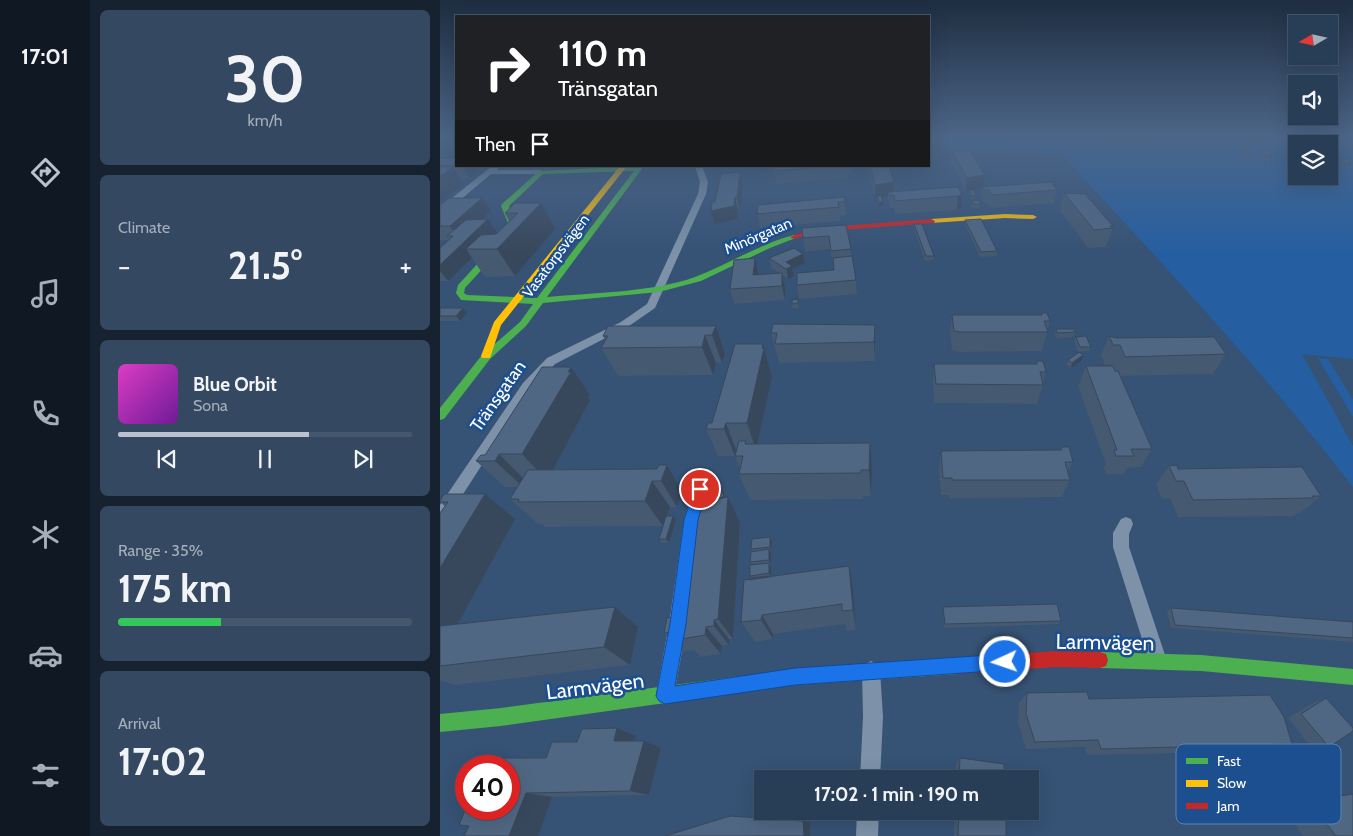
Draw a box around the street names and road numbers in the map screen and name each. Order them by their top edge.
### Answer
street label: Vasatorpsvägen [519,211,593,301]
street label: Minörgatan [722,214,794,258]
street label: Tränsgatan [465,356,531,436]
street label: Larmvägen [1055,629,1155,655]
street label: Larmvägen [545,668,645,704]

